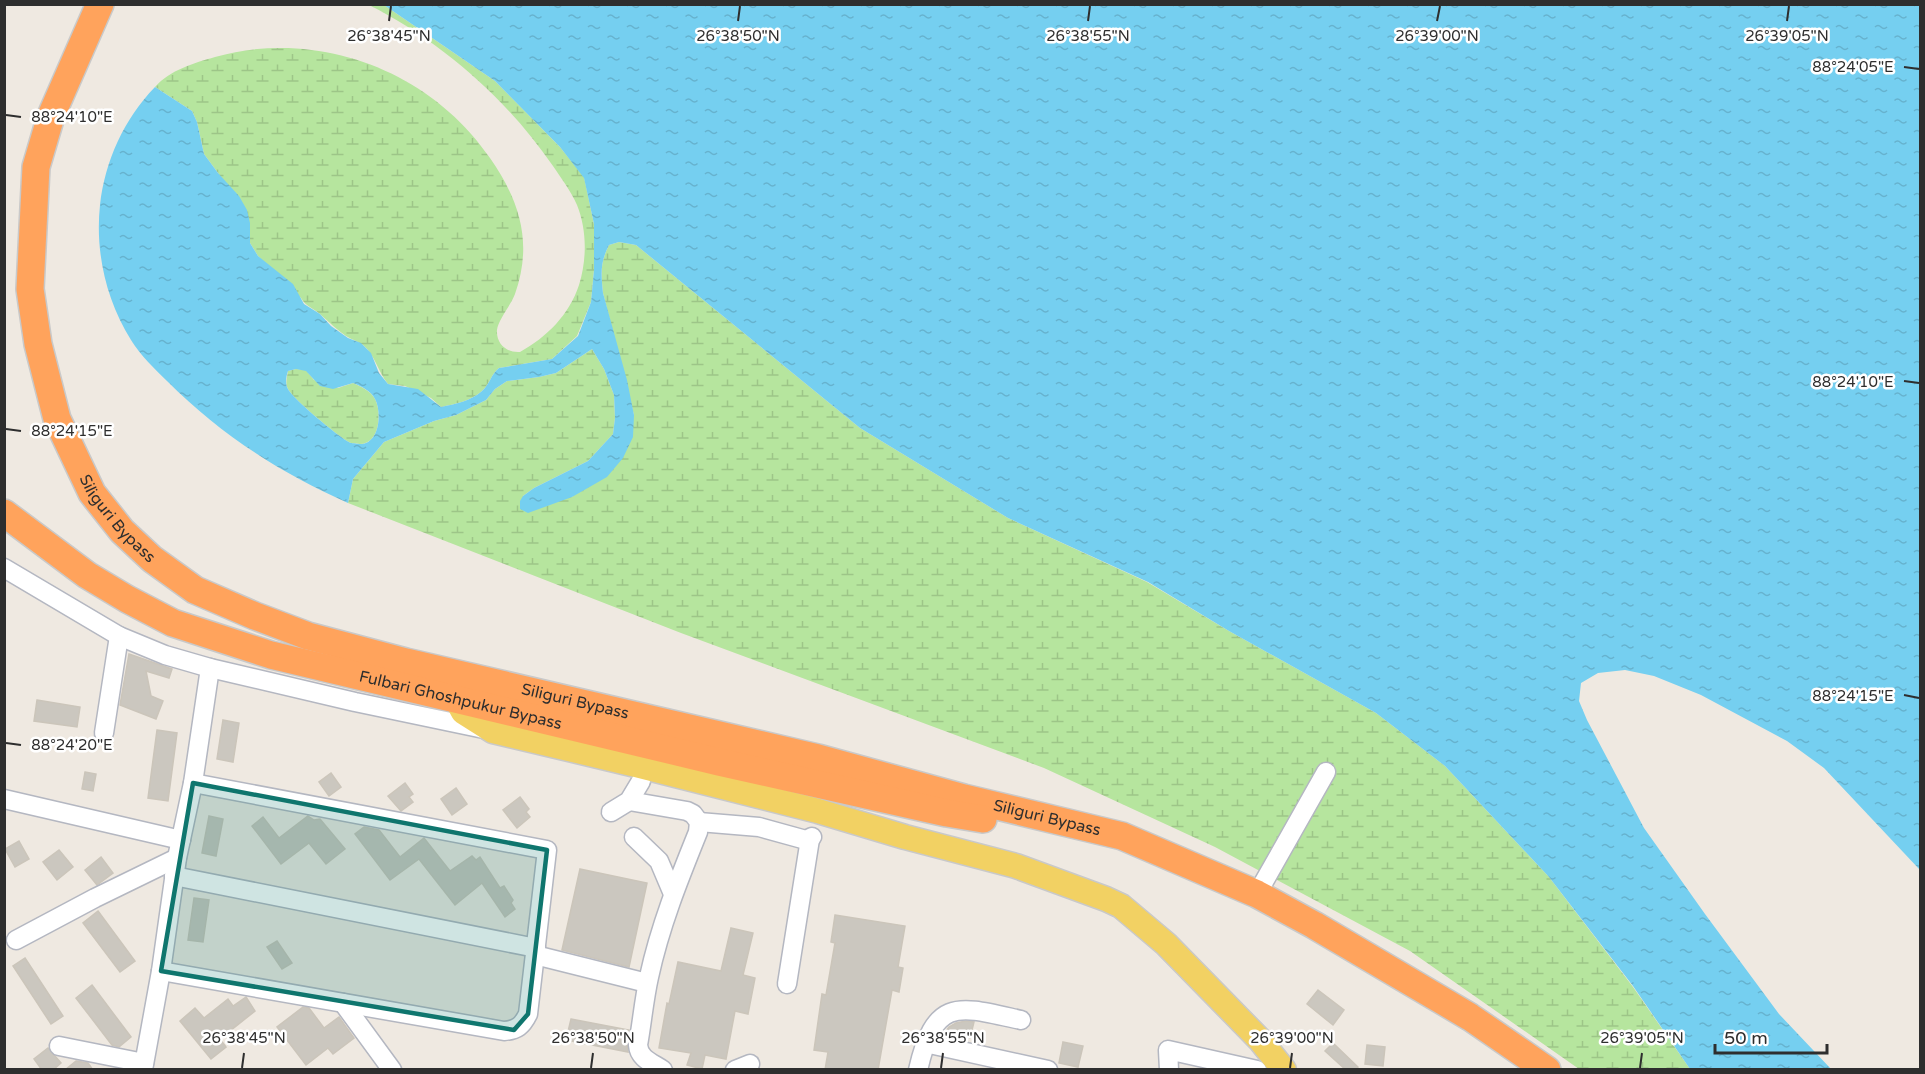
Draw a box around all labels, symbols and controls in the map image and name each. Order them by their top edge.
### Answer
text: 26°38'45"N [347,27,431,45]
text: 26°38'50"N [696,27,780,45]
text: 26°38'55"N [1046,27,1130,45]
text: 26°39'00"N [1395,27,1479,45]
text: 26°39'05"N [1745,27,1829,45]
text: 88°24'05"E [1812,58,1894,76]
text: 88°24'10"E [31,108,113,126]
text: 88°24'10"E [1812,373,1894,391]
text: 88°24'15"E [31,422,113,440]
street label: Siliguri Bypass [75,471,160,567]
street label: Fulbari Ghoshpukur Bypass [357,666,564,734]
street label: Siliguri Bypass [519,679,631,724]
text: 88°24'15"E [1812,687,1894,705]
text: 88°24'20"E [31,736,113,754]
street label: Siliguri Bypass [991,795,1103,841]
scale bar [1715,1017,1828,1055]
text: 50 m [1724,1027,1768,1049]
text: 26°38'45"N [202,1029,286,1047]
text: 26°38'50"N [551,1029,635,1047]
text: 26°38'55"N [901,1029,985,1047]
text: 26°39'00"N [1250,1029,1334,1047]
text: 26°39'05"N [1600,1029,1684,1047]

